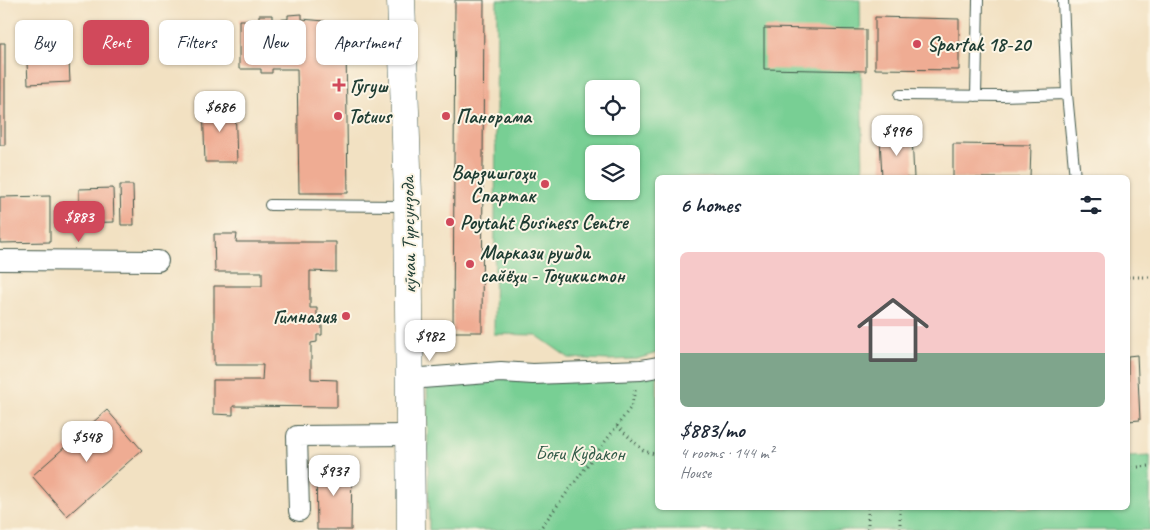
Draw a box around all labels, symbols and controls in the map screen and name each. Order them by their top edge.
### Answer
chip: Buy [15,20,73,65]
chip: Rent [83,20,149,65]
chip: Filters [159,20,234,65]
chip: New [244,20,306,65]
chip: Apartment [316,20,418,65]
place label: Spartak 18-20 [927,32,1032,57]
marker: Spartak 18-20 [911,38,923,50]
place label: Гугуш [350,73,389,99]
marker: Гугуш [332,78,346,92]
map controls [585,80,640,200]
button: locate [585,80,640,135]
pin: $686 [190,90,250,133]
text: $686 [205,97,235,117]
place label: Totuus [348,104,393,129]
place label: Панорама [456,104,533,129]
marker: Totuus [332,110,344,122]
marker: Панорама [440,110,452,122]
pin: $996 [867,114,927,157]
text: $996 [883,121,911,141]
button: layers [585,145,640,200]
place label: Варзишгоҳи Спартак [452,160,537,208]
street label: кӯчаи Турсунзода [395,174,422,294]
marker: Варзишгоҳи Спартак [539,178,551,190]
icon: filters [1077,191,1105,219]
text: 6 homes [680,192,740,218]
pin: $883 [49,200,109,243]
text: $883 [65,207,93,227]
place label: Poytaht Business Centre [460,210,630,235]
marker: Poytaht Business Centre [444,216,456,228]
place label: Маркази рушди сайёҳи - Тоҷикистон [480,240,626,288]
marker: Маркази рушди сайёҳи - Тоҷикистон [464,258,476,270]
icon: home [848,285,938,375]
place label: Гимназия [273,304,338,329]
marker: Гимназия [340,310,352,322]
pin: $982 [400,320,460,362]
text: $982 [416,326,444,346]
text: $883/mo [680,417,745,443]
pin: $548 [57,420,117,463]
text: $548 [73,427,101,447]
park label: Боғи Кудакон [535,441,626,466]
text: 4 rooms · 144 m² [680,443,774,463]
pin: $937 [304,454,364,497]
text: $937 [320,461,348,481]
text: House [680,463,711,483]

